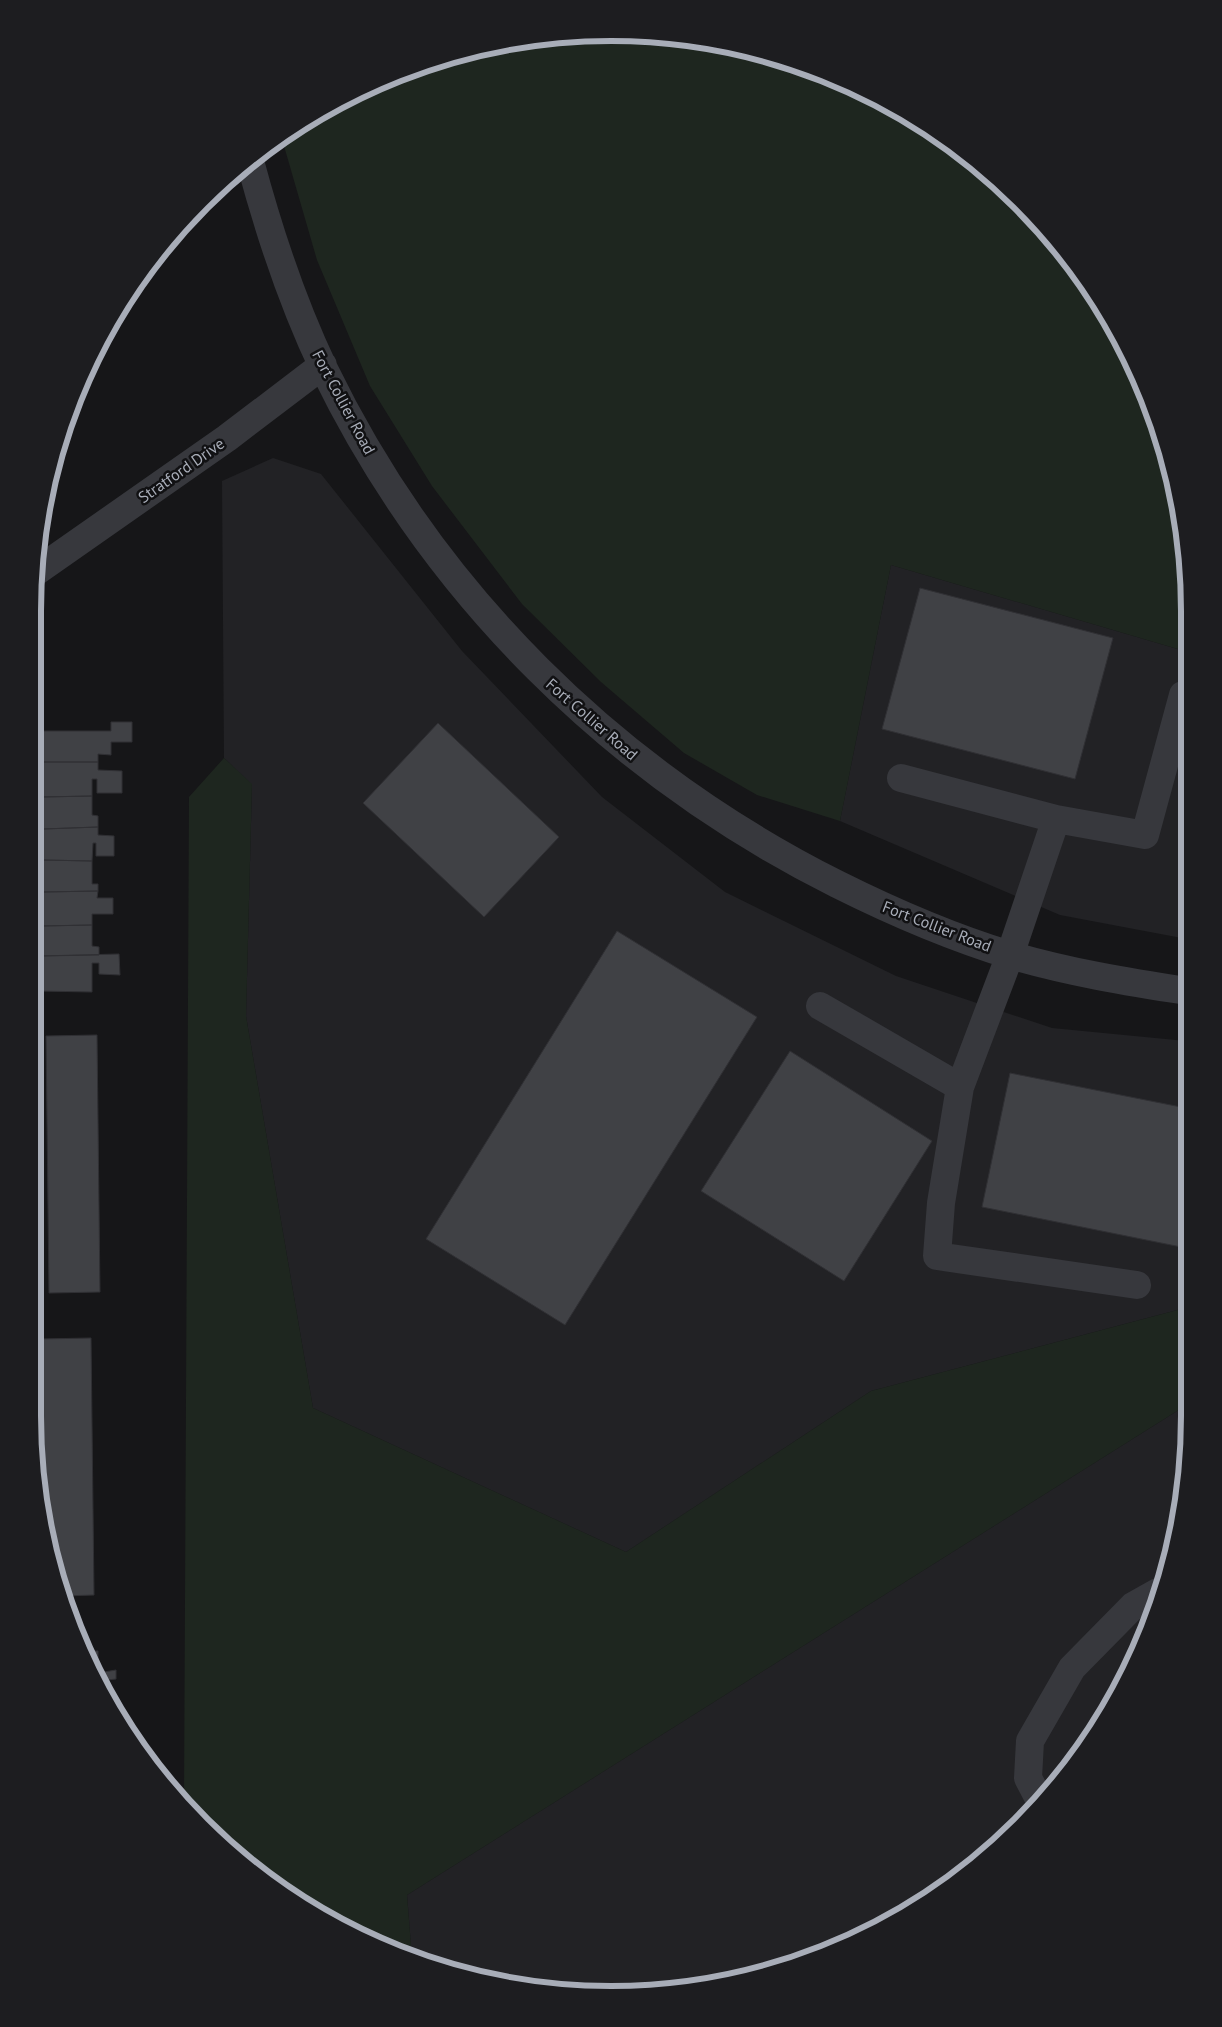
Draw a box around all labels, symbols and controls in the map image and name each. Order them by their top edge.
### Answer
street label: Fort Collier Road [308,347,380,457]
street label: Stratford Drive [134,433,228,507]
street label: Fort Collier Road [542,674,642,764]
street label: Fort Collier Road [880,896,994,956]

